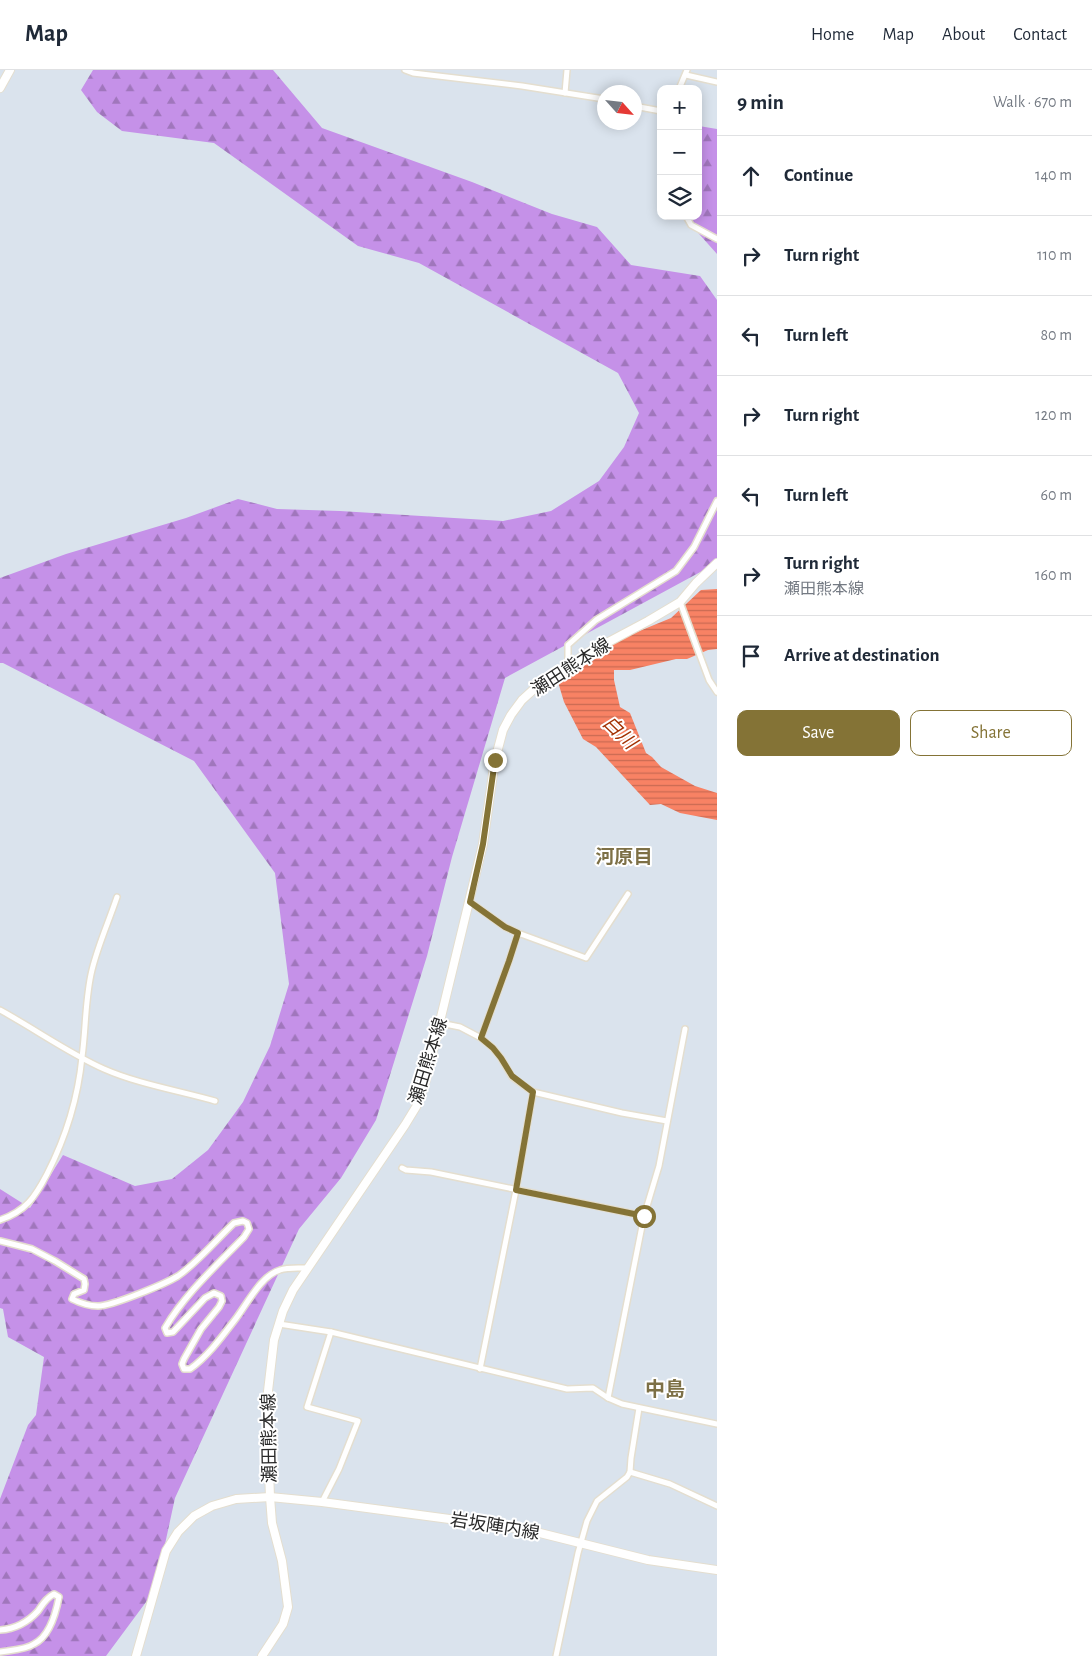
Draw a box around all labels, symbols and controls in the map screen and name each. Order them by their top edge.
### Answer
text: Map [25,22,68,46]
text: Home [811,26,854,44]
text: Map [882,26,914,44]
text: About [942,26,985,44]
text: Contact [1013,26,1067,44]
north arrow [597,85,642,130]
map controls [657,85,702,220]
button: + [657,85,702,130]
text: 9 min [737,92,784,113]
text: Walk · 670 m [993,94,1072,110]
button: − [657,130,702,175]
icon: ahead [737,162,765,190]
text: Continue [784,166,853,185]
text: 140 m [1035,167,1072,183]
button: layers [657,175,702,220]
icon: right [737,242,765,270]
text: Turn right [784,246,859,265]
text: 110 m [1037,247,1072,263]
icon: left [737,322,765,350]
text: Turn left [784,326,848,345]
text: 80 m [1041,327,1072,343]
icon: right [737,402,765,430]
text: Turn right [784,406,859,425]
text: 120 m [1035,407,1072,423]
icon: left [737,482,765,510]
text: Turn left [784,486,848,505]
text: 60 m [1041,487,1072,503]
text: Turn right [784,554,859,573]
icon: right [737,562,765,590]
text: 160 m [1035,567,1072,583]
text: 瀬田熊本線 [784,581,864,597]
street label: 瀬田熊本線 [528,634,614,700]
icon: arrive [737,642,765,670]
text: Arrive at destination [784,646,940,665]
button: Save [737,710,900,756]
button: Share [910,710,1072,756]
water label: 白川 [599,712,642,754]
route end [484,749,507,772]
district label: 河原目 [595,847,653,867]
street label: 瀬田熊本線 [405,1015,451,1107]
route start [633,1205,656,1228]
district label: 中島 [645,1378,685,1400]
street label: 瀬田熊本線 [258,1393,280,1483]
street label: 岩坂陣内線 [449,1509,541,1543]

